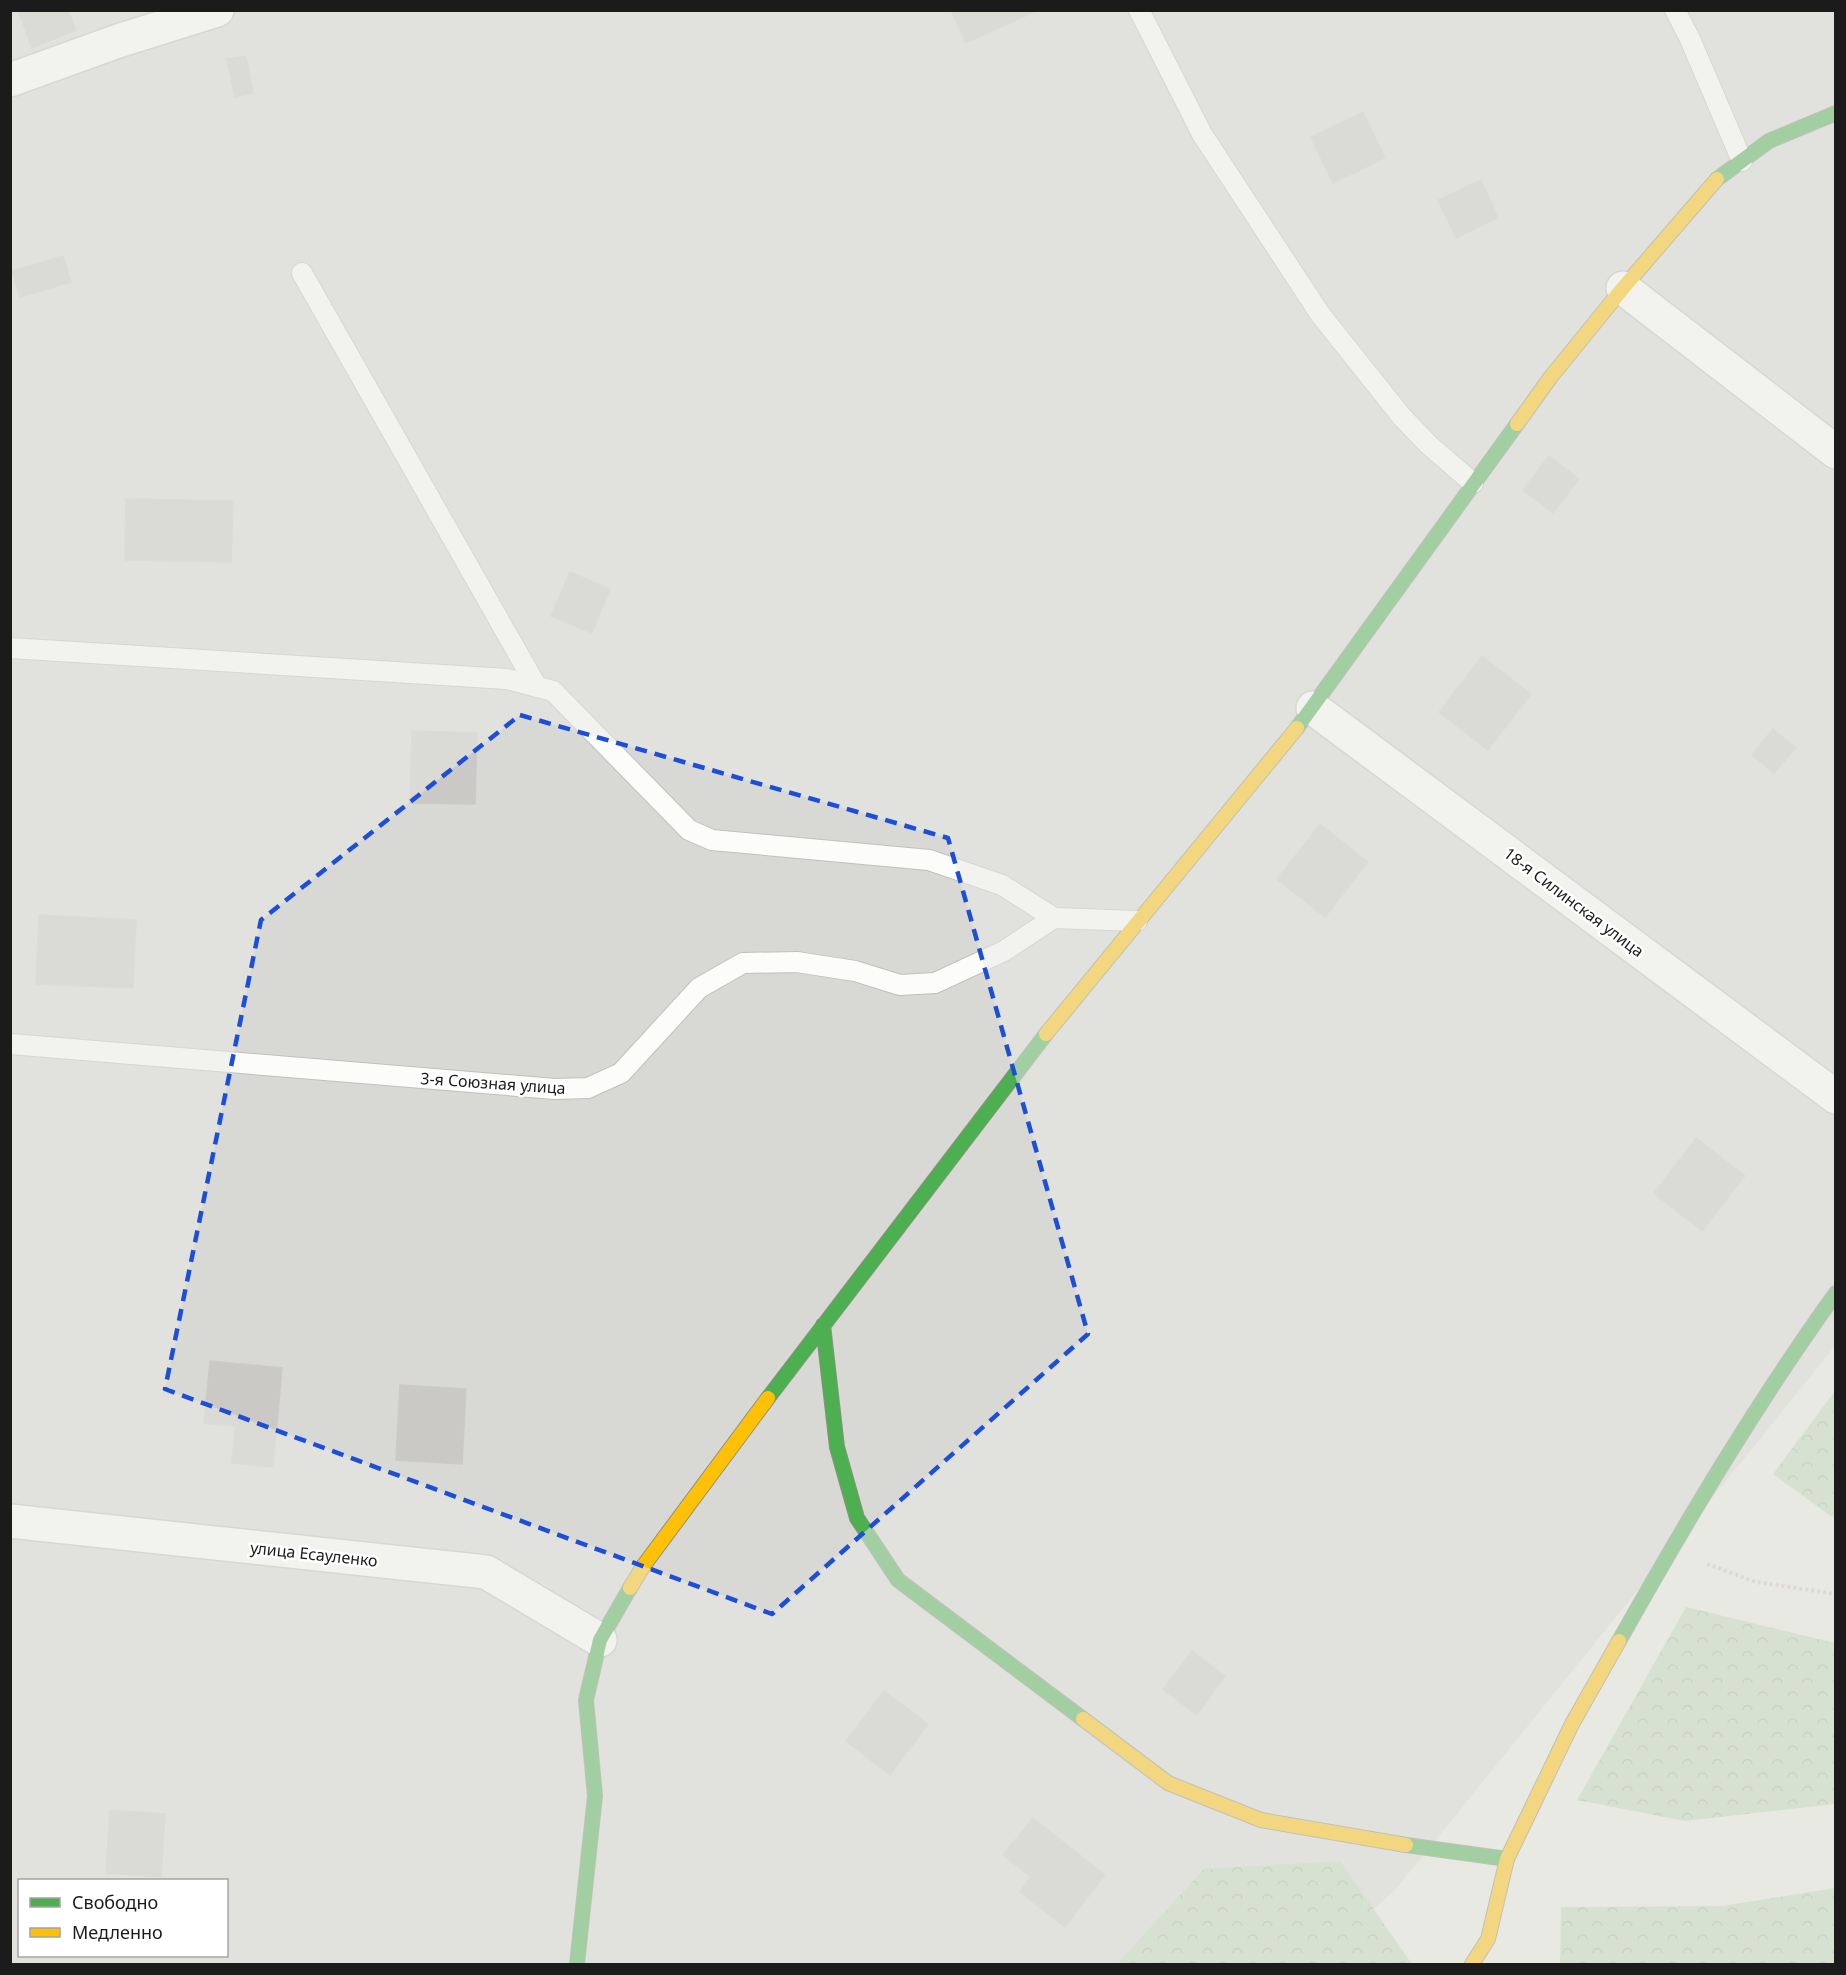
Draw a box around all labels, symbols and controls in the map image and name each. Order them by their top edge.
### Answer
street label: 18-я Силинская улица [1500,842,1648,962]
street label: 3-я Союзная улица [420,1067,566,1099]
street label: улица Есауленко [249,1536,379,1572]
legend [18,1879,228,1957]
text: Свободно [72,1890,158,1914]
text: Медленно [72,1920,163,1944]

